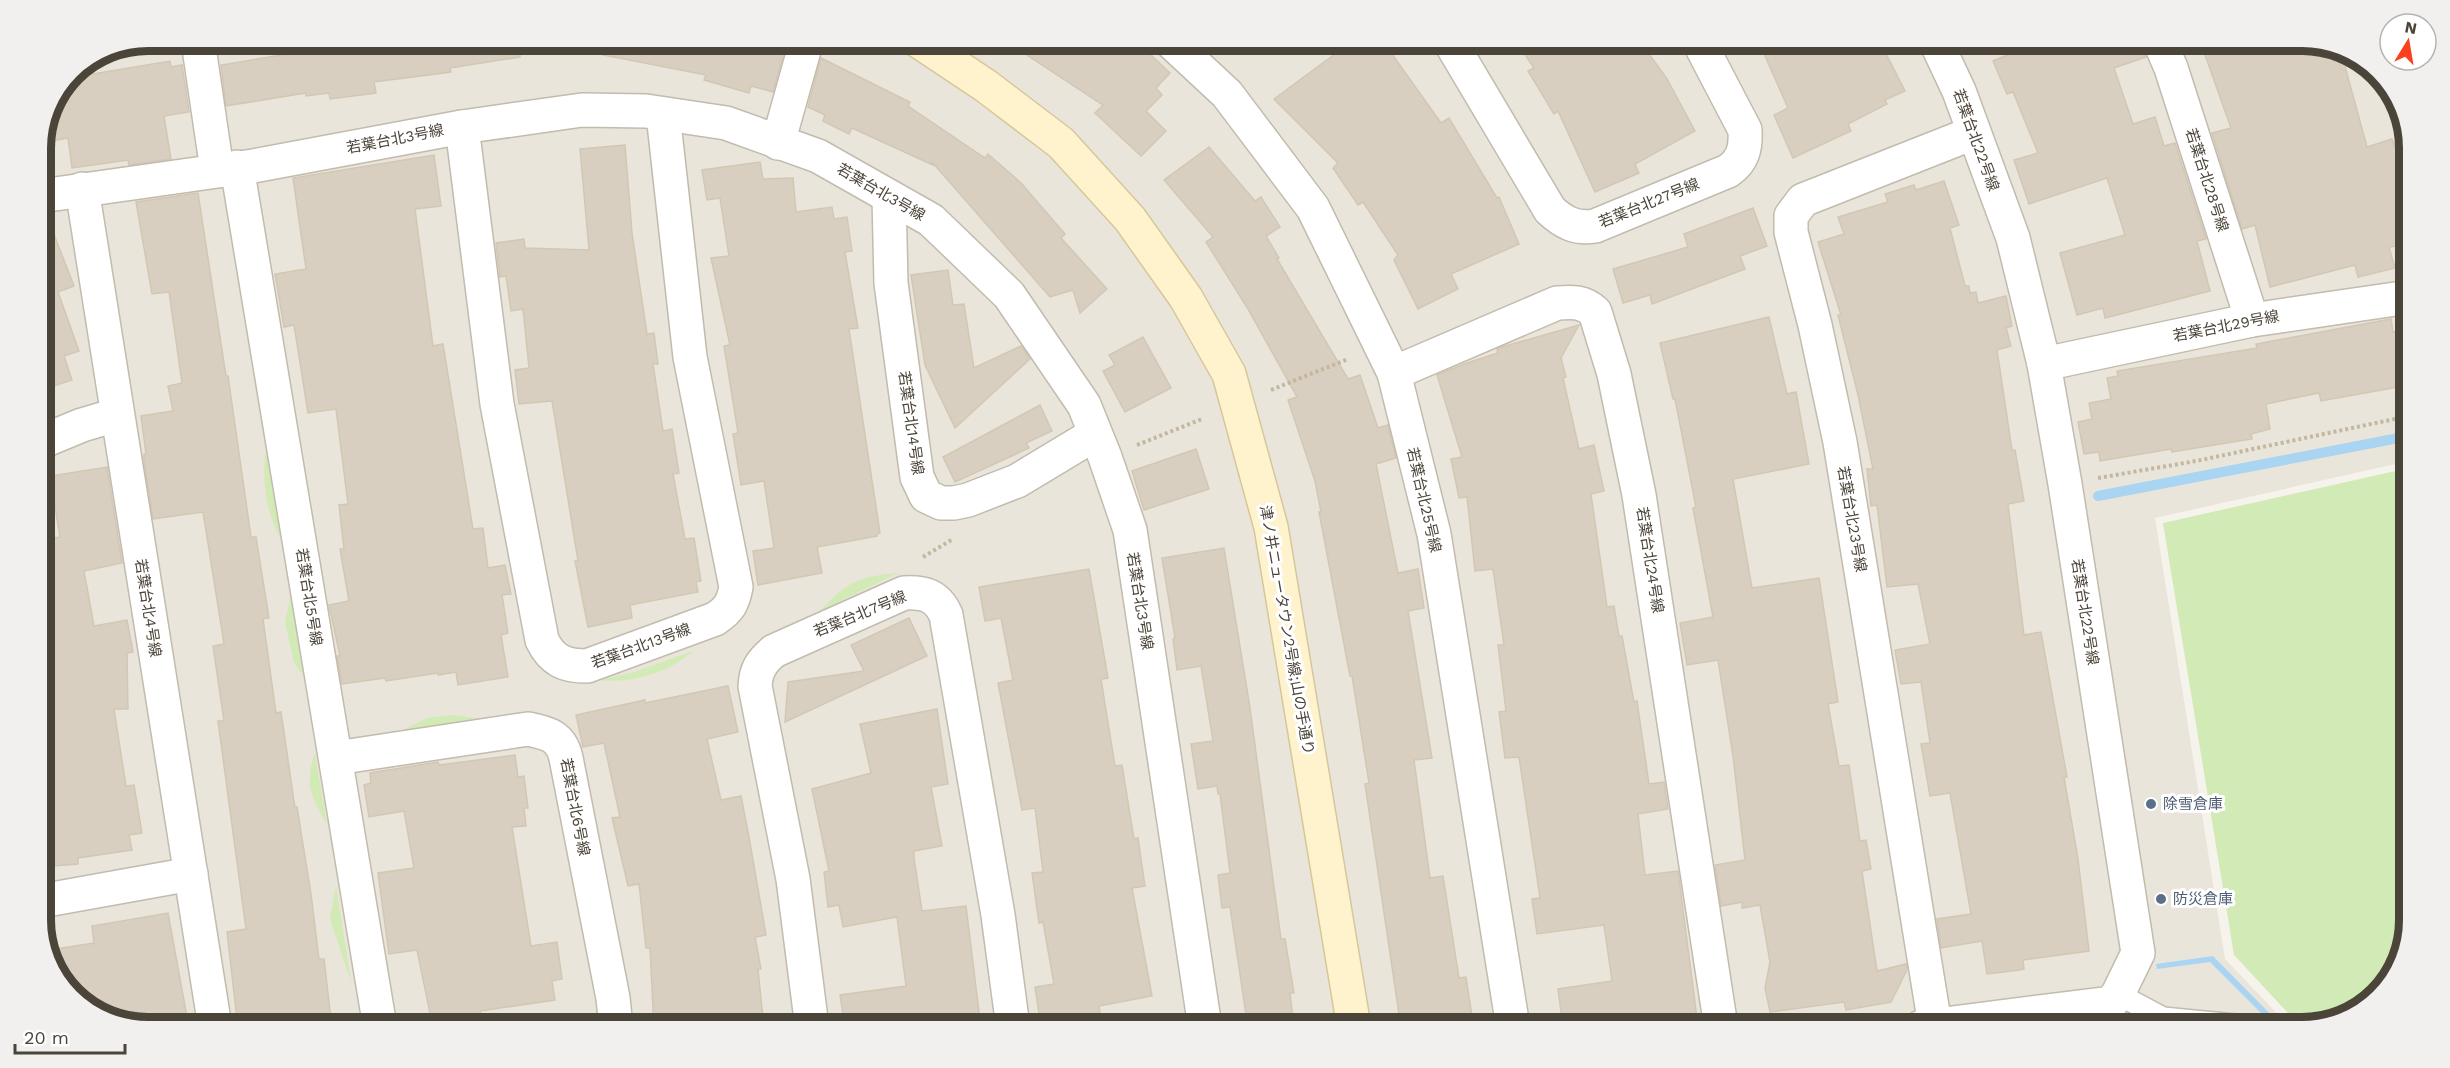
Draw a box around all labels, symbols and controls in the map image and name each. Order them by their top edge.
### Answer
north arrow [2378,12,2438,72]
text: N [2403,17,2418,38]
street label: 若葉台北22号線 [1949,86,2003,194]
street label: 若葉台北3号線 [345,121,445,157]
street label: 若葉台北28号線 [2182,126,2232,234]
street label: 若葉台北3号線 [834,160,928,224]
street label: 若葉台北27号線 [1596,175,1702,231]
street label: 若葉台北29号線 [2171,307,2281,345]
street label: 若葉台北14号線 [895,370,927,476]
street label: 若葉台北25号線 [1403,446,1445,554]
street label: 若葉台北23号線 [1834,465,1870,573]
street label: 津ノ井ニュータウン2号線;山の手通り [1256,504,1318,756]
street label: 若葉台北24号線 [1633,506,1667,614]
street label: 若葉台北5号線 [292,547,326,647]
street label: 若葉台北3号線 [1123,551,1157,651]
street label: 若葉台北4号線 [131,558,165,658]
street label: 若葉台北22号線 [2068,558,2102,666]
street label: 若葉台北7号線 [811,587,909,641]
street label: 若葉台北13号線 [589,620,693,672]
street label: 若葉台北6号線 [557,757,593,857]
place label: 除雪倉庫 [2163,795,2223,813]
marker: 除雪倉庫 [2144,797,2158,811]
place label: 防災倉庫 [2173,890,2233,908]
marker: 防災倉庫 [2154,892,2168,906]
scale bar [15,1017,124,1055]
text: 20 m [24,1027,69,1048]

